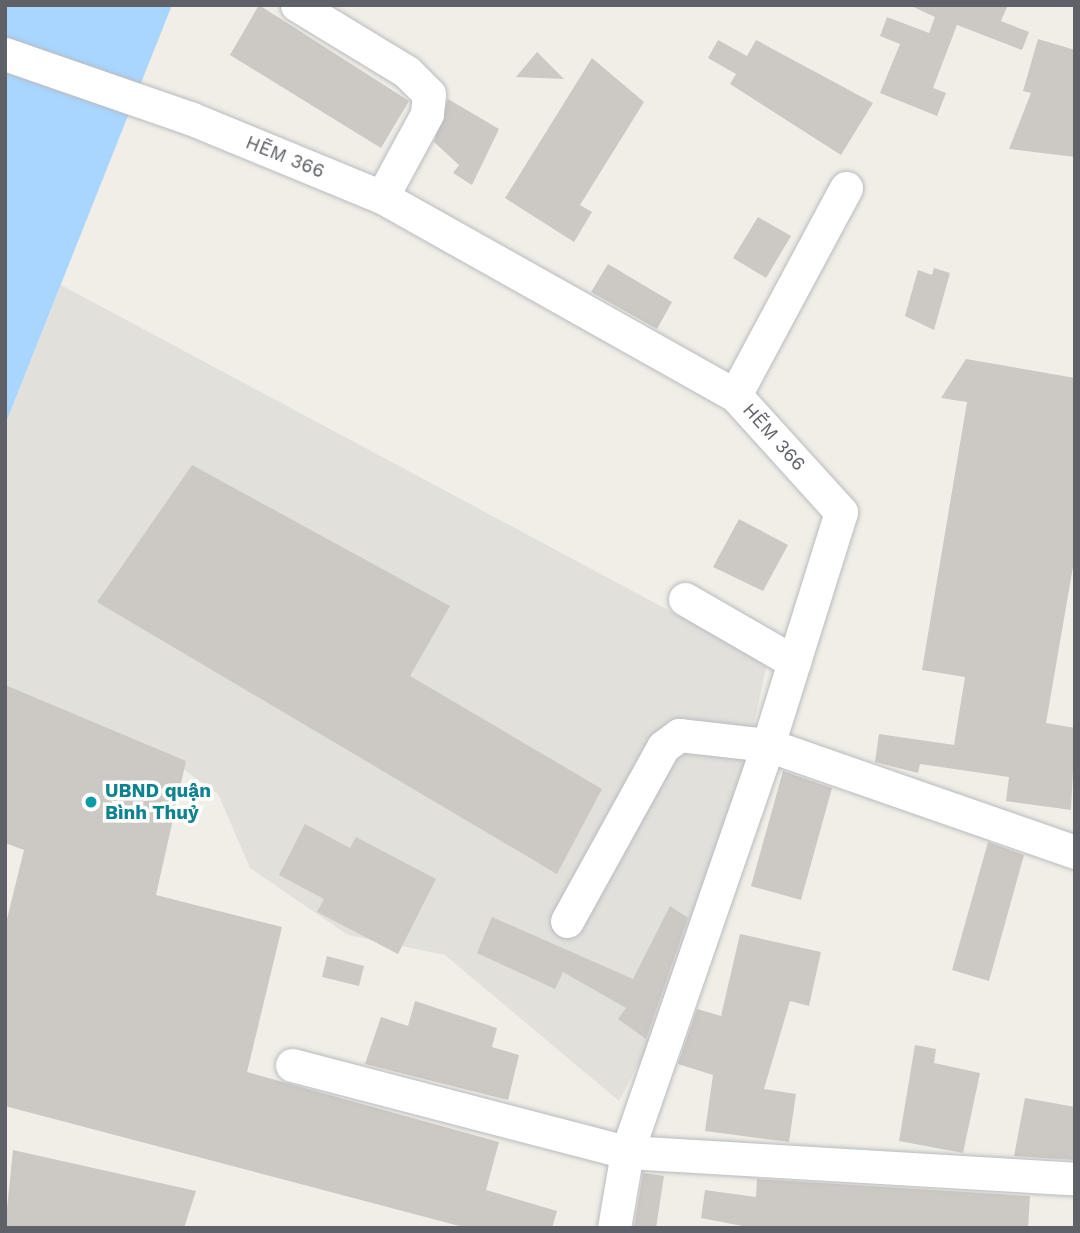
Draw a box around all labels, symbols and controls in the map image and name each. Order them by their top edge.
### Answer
street label: HẼM 366 [242,131,328,183]
street label: HẼM 366 [738,399,810,475]
place label: UBND quận Bình Thuỷ [105,780,211,824]
marker: UBND quận Bình Thuỷ [83,794,99,810]

